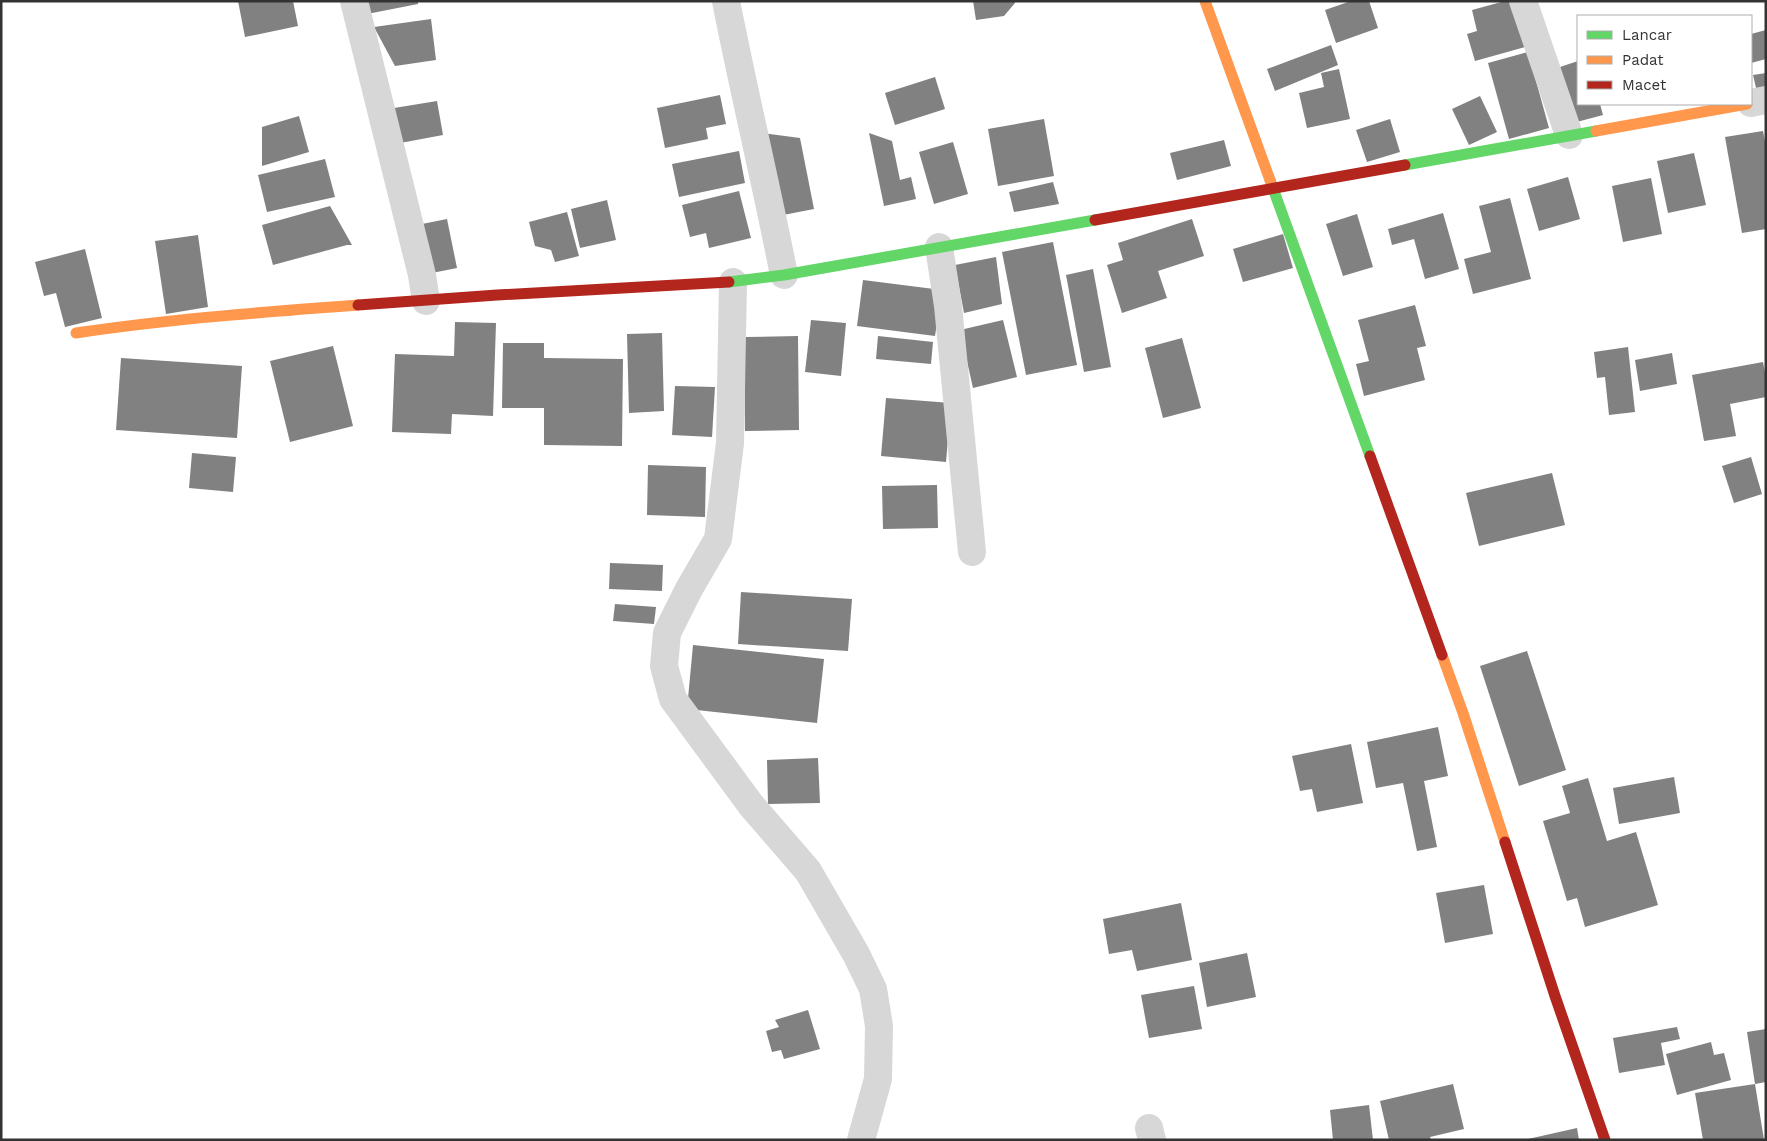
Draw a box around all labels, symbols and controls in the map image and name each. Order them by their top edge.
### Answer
legend [1577,15,1752,105]
text: Lancar [1622,26,1672,44]
text: Padat [1622,51,1664,69]
text: Macet [1622,76,1667,94]

